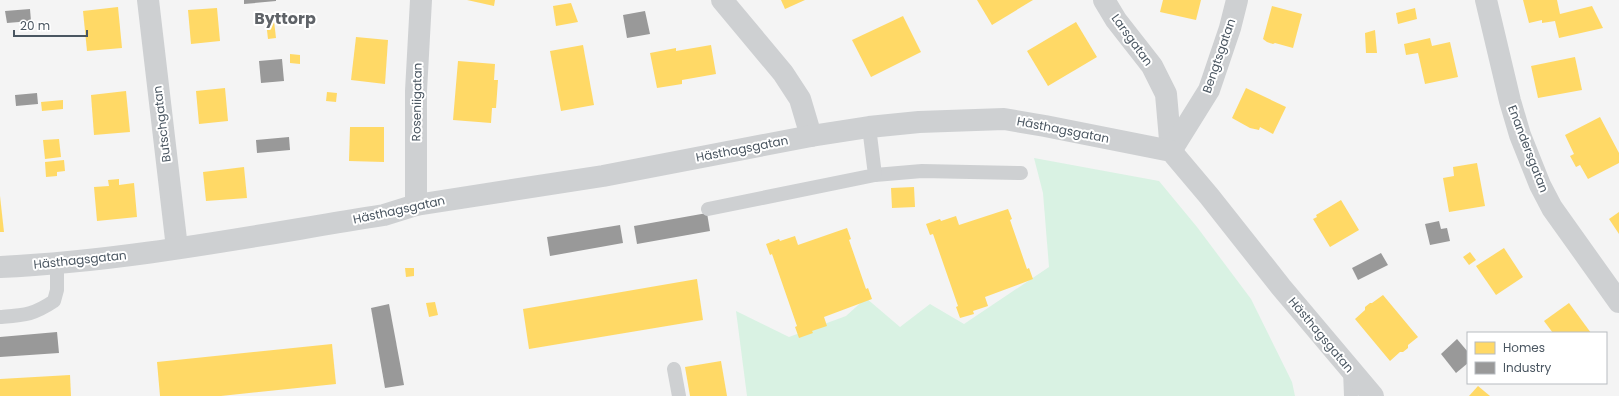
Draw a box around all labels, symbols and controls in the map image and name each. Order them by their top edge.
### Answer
district label: Byttorp [254,7,316,30]
street label: Larsgatan [1108,10,1157,69]
scale bar [14,12,87,38]
street label: Bengtsgatan [1198,16,1239,95]
text: 20 m [20,17,50,34]
street label: Roseniigatan [407,63,426,141]
street label: Butschgatan [148,85,175,163]
street label: Enandersgatan [1504,103,1553,195]
street label: Hästhagsgatan [1016,112,1111,147]
street label: Hästhagsgatan [694,131,789,166]
street label: Hästhagsgatan [351,191,446,228]
street label: Hästhagsgatan [33,246,127,273]
street label: Hästhagsgatan [1285,293,1358,376]
legend [1467,332,1607,384]
text: Homes [1503,339,1545,356]
text: Industry [1503,359,1552,376]

